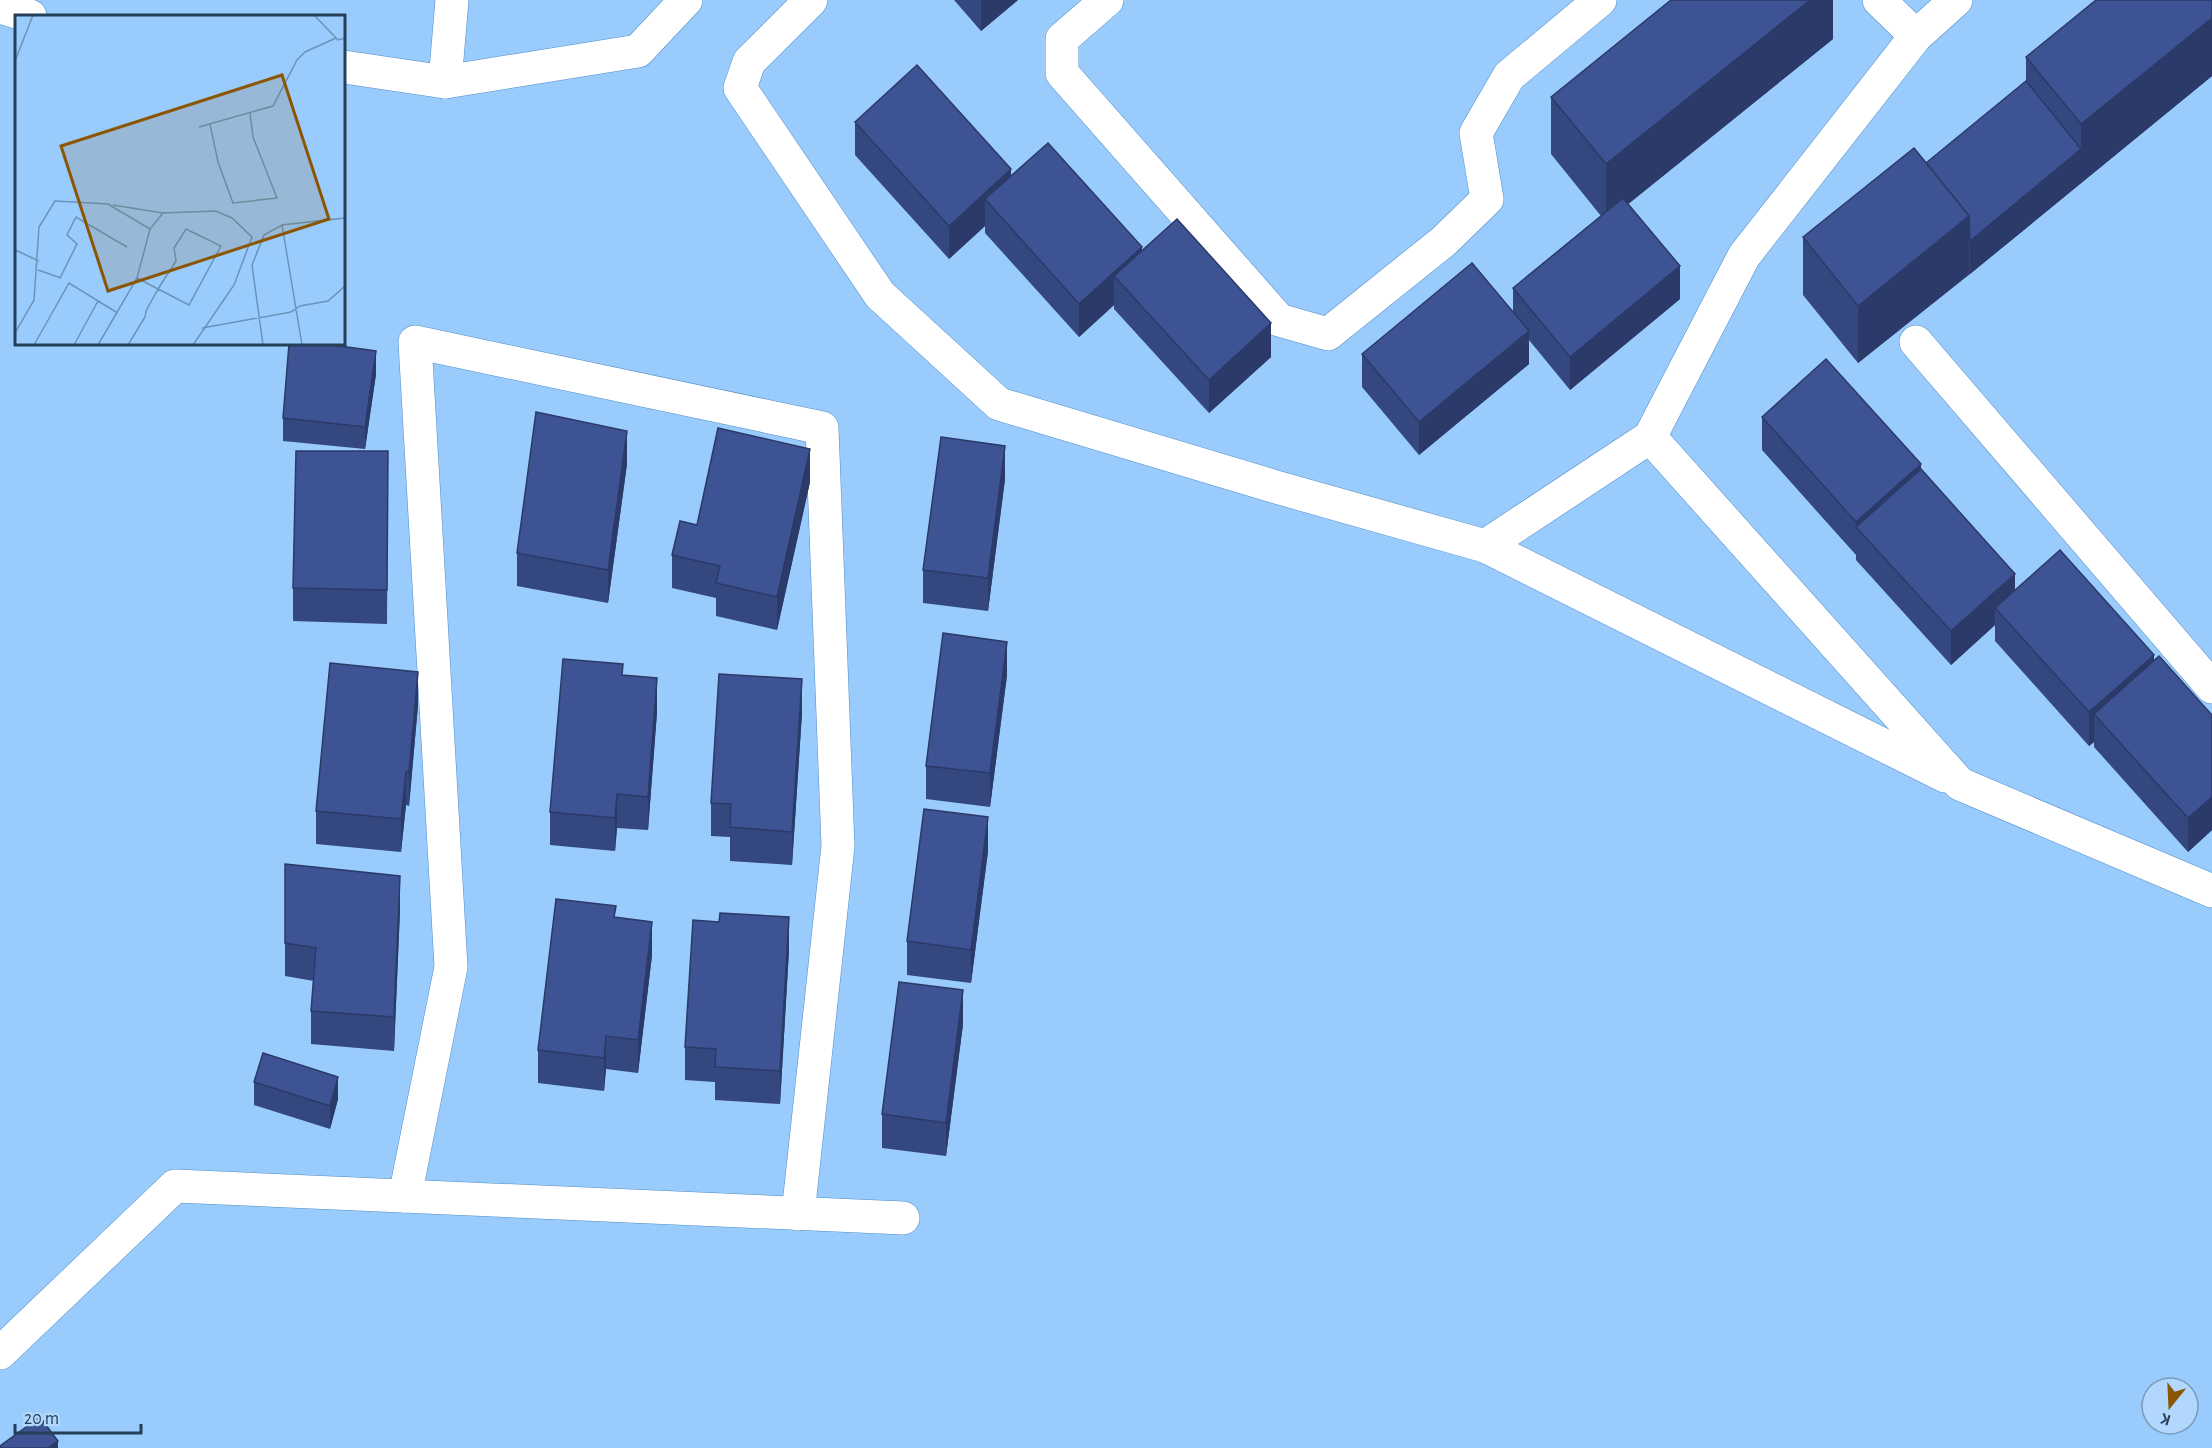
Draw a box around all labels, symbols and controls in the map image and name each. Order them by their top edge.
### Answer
inset map [15,15,345,345]
north arrow [2140,1376,2200,1436]
scale bar [15,1397,141,1435]
text: 20 m [24,1410,59,1428]
text: K [2158,1410,2173,1428]

